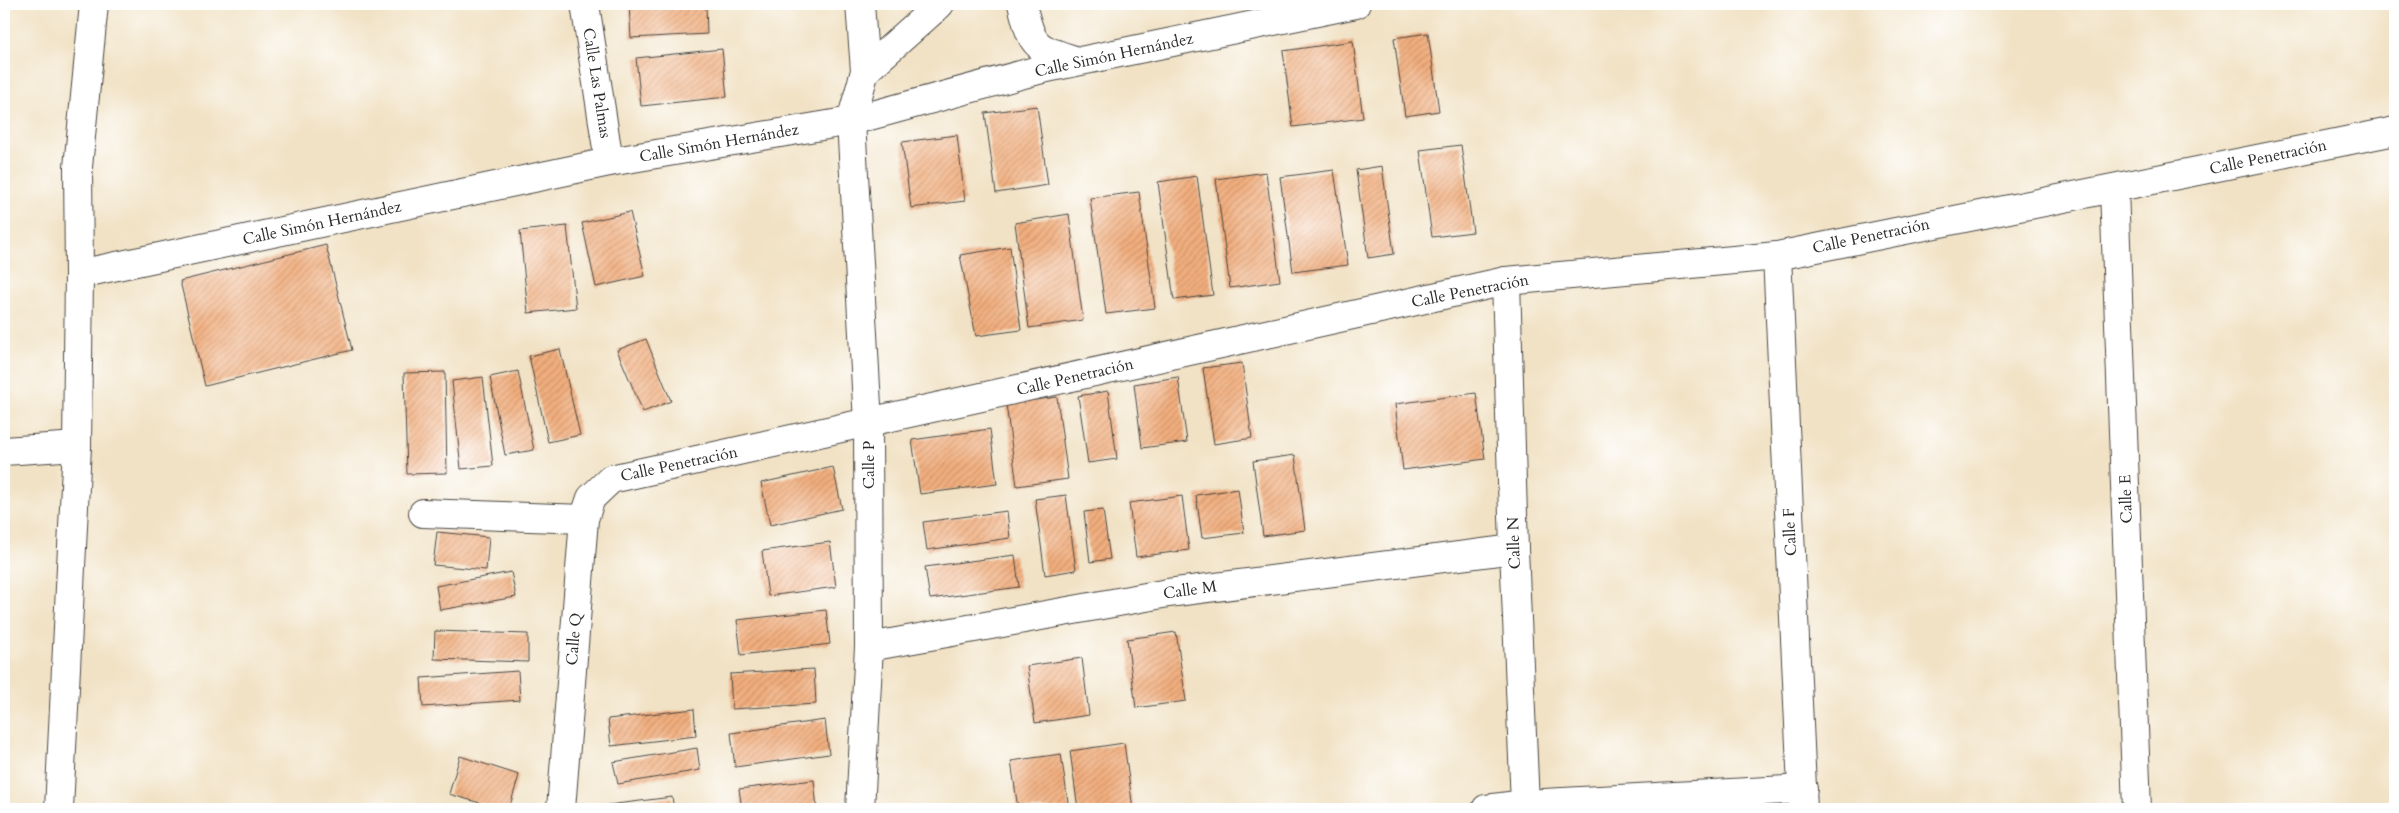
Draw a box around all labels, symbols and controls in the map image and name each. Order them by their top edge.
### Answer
street label: Calle Las Palmas [577,26,617,140]
street label: Calle Simón Hernández [1033,27,1195,83]
street label: Calle Simón Hernández [638,118,800,168]
street label: Calle Penetración [2207,134,2329,180]
street label: Calle Simón Hernández [241,195,403,251]
street label: Calle Penetración [1810,213,1932,259]
street label: Calle Penetración [1409,269,1531,313]
street label: Calle Penetración [1014,353,1136,401]
street label: Calle Penetración [618,441,740,487]
street label: Calle P [858,441,880,489]
street label: Calle E [2114,474,2138,524]
street label: Calle F [1778,507,1802,557]
street label: Calle N [1502,516,1526,570]
street label: Calle M [1162,575,1218,605]
street label: Calle Q [561,612,587,666]

